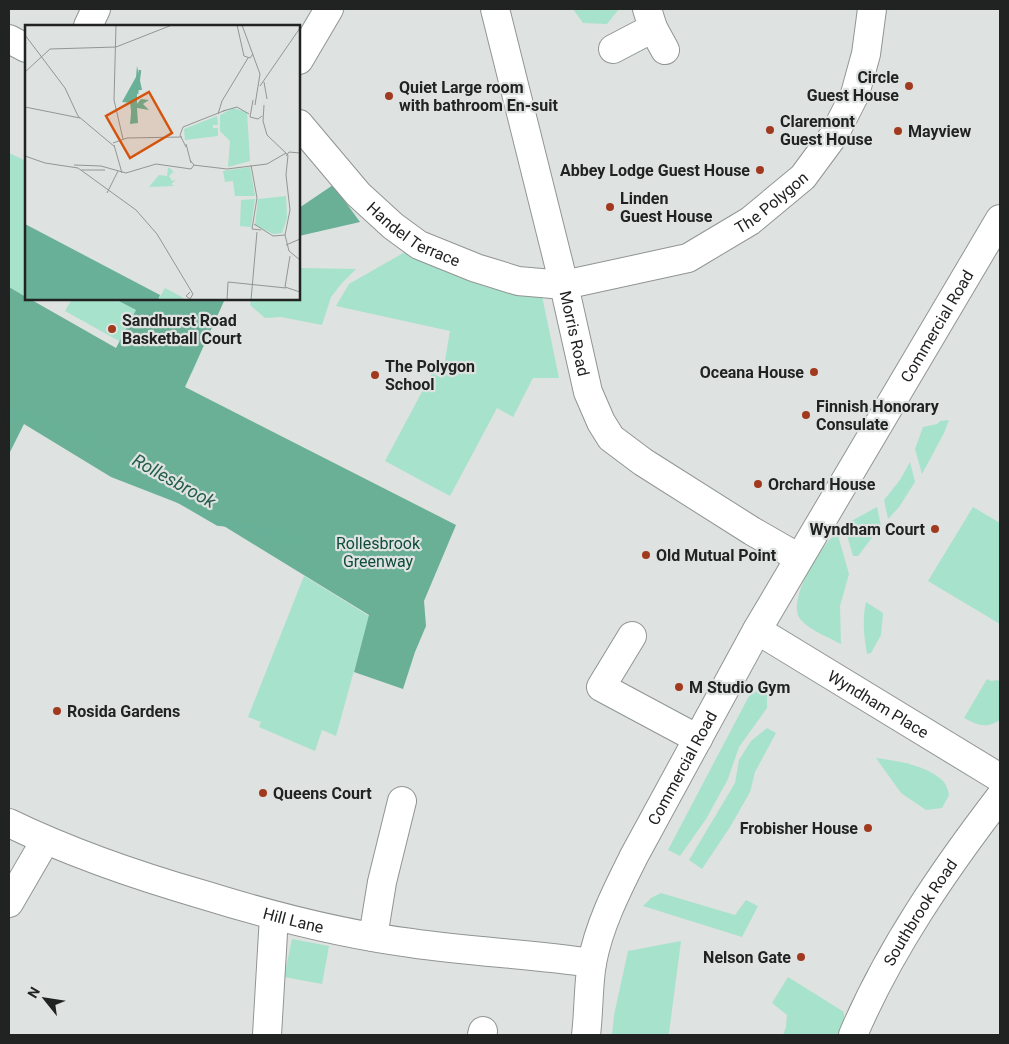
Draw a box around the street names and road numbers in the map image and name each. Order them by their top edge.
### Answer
street label: The Polygon [732,168,812,238]
street label: Handel Terrace [363,198,463,271]
street label: Commercial Road [897,267,978,386]
street label: Morris Road [556,289,593,378]
street label: Wyndham Place [824,666,932,742]
street label: Commercial Road [644,708,721,828]
street label: Southbrook Road [880,855,961,969]
street label: Hill Lane [261,904,325,937]

